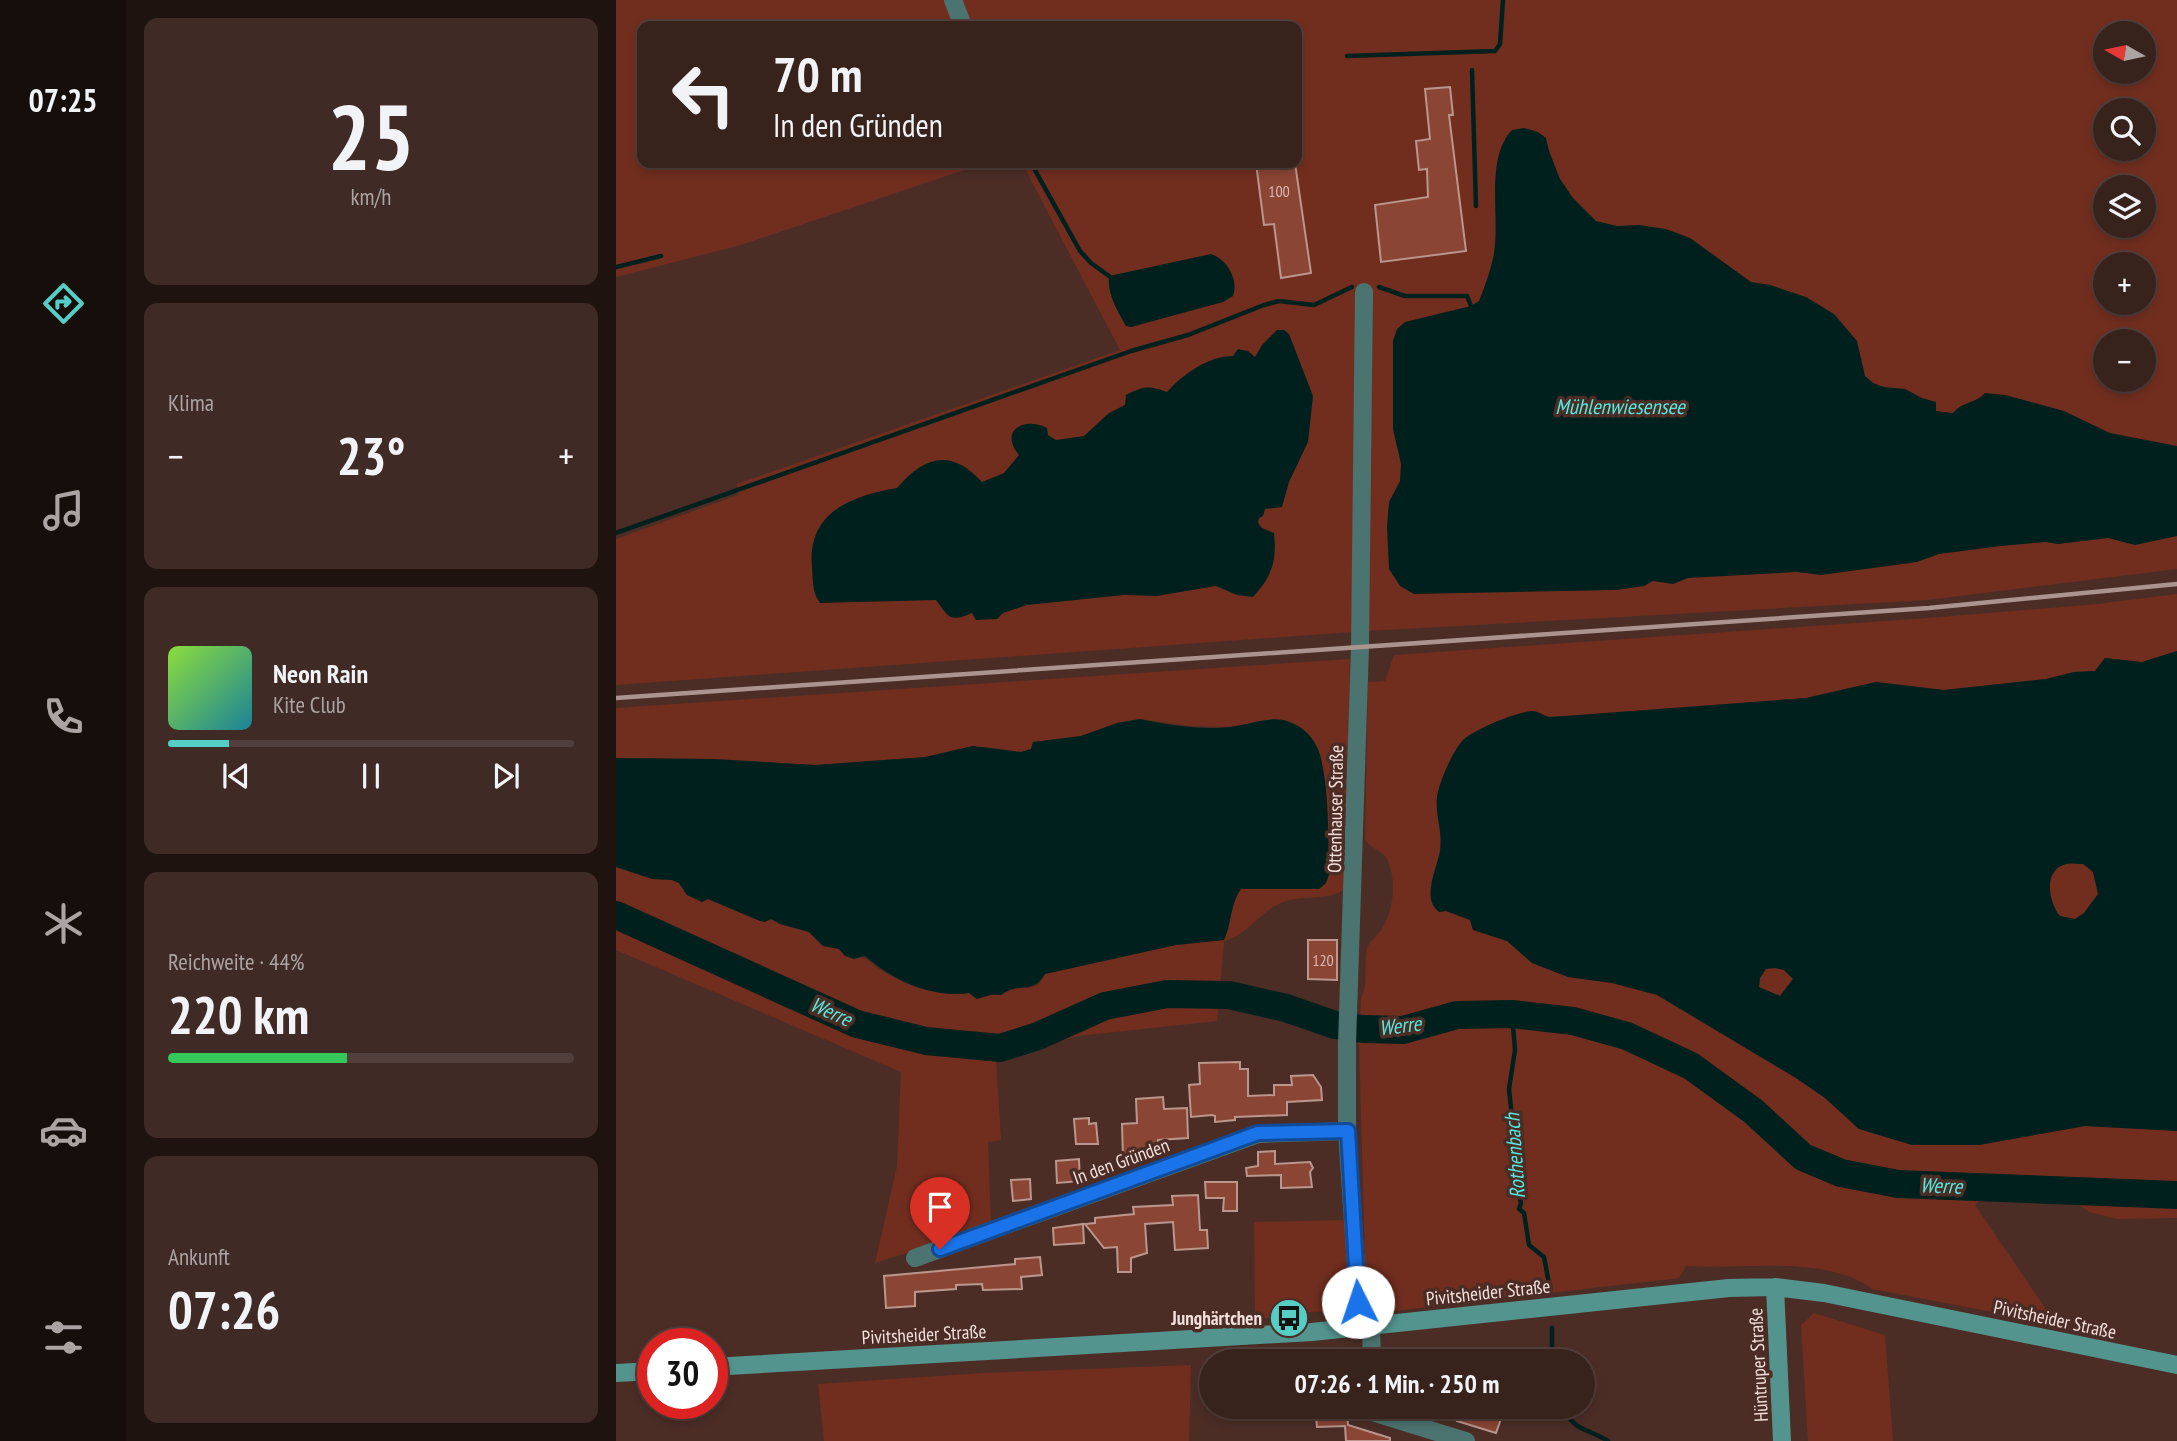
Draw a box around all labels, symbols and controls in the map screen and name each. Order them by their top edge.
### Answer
north arrow [2093,21,2156,84]
map controls [2093,21,2156,392]
text: 70 m [773,42,862,106]
icon: left [658,49,749,140]
text: 25 [328,77,415,195]
text: 07:25 [28,79,98,121]
button: search [2093,98,2156,161]
text: In den Gründen [773,104,943,146]
button: layers [2093,175,2156,238]
house number: 100 [1268,181,1290,201]
text: km/h [351,182,391,211]
button: + [2093,252,2156,315]
icon: directions [39,279,88,328]
button: − [2093,329,2156,392]
text: Klima [168,388,214,417]
water label: Mühlenwiesensee [1555,393,1686,420]
text: 23° [337,422,405,489]
text: − [168,431,184,480]
text: + [558,431,574,480]
icon: music [39,486,88,535]
text: Neon Rain [273,657,368,690]
text: Kite Club [273,690,346,719]
icon: phone [39,692,88,741]
street label: Ottenhauser Straße [1322,745,1348,873]
icon: previous [217,757,255,795]
icon: pause [352,757,390,795]
icon: next [487,757,525,795]
icon: climate [39,899,88,948]
text: Reichweite · 44% [168,947,304,976]
house number: 120 [1312,950,1334,970]
text: 220 km [168,981,309,1048]
water label: Werre [806,991,857,1033]
water label: Werre [1377,1009,1424,1041]
icon: car [39,1106,88,1155]
water label: Rothenbach [1498,1111,1531,1200]
street label: In den Gründen [1070,1132,1172,1190]
water label: Werre [1919,1171,1964,1200]
pin [910,1177,970,1249]
icon: arrive [921,1188,959,1226]
text: Ankunft [168,1242,230,1271]
position arrow [1321,1265,1395,1339]
street label: Pivitsheider Straße [1425,1274,1551,1310]
text: 07:26 [168,1276,280,1343]
street label: Pivitsheider Straße [1991,1294,2119,1344]
bus stop icon: Junghärtchen [1268,1297,1310,1339]
place label: Junghärtchen [1170,1306,1262,1330]
street label: Hüntruper Straße [1743,1307,1773,1423]
icon: filters [39,1313,88,1362]
street label: Pivitsheider Straße [861,1319,987,1349]
speed limit sign: 30 [637,1328,728,1419]
text: 07:26 · 1 Min. · 250 m [1295,1367,1499,1400]

